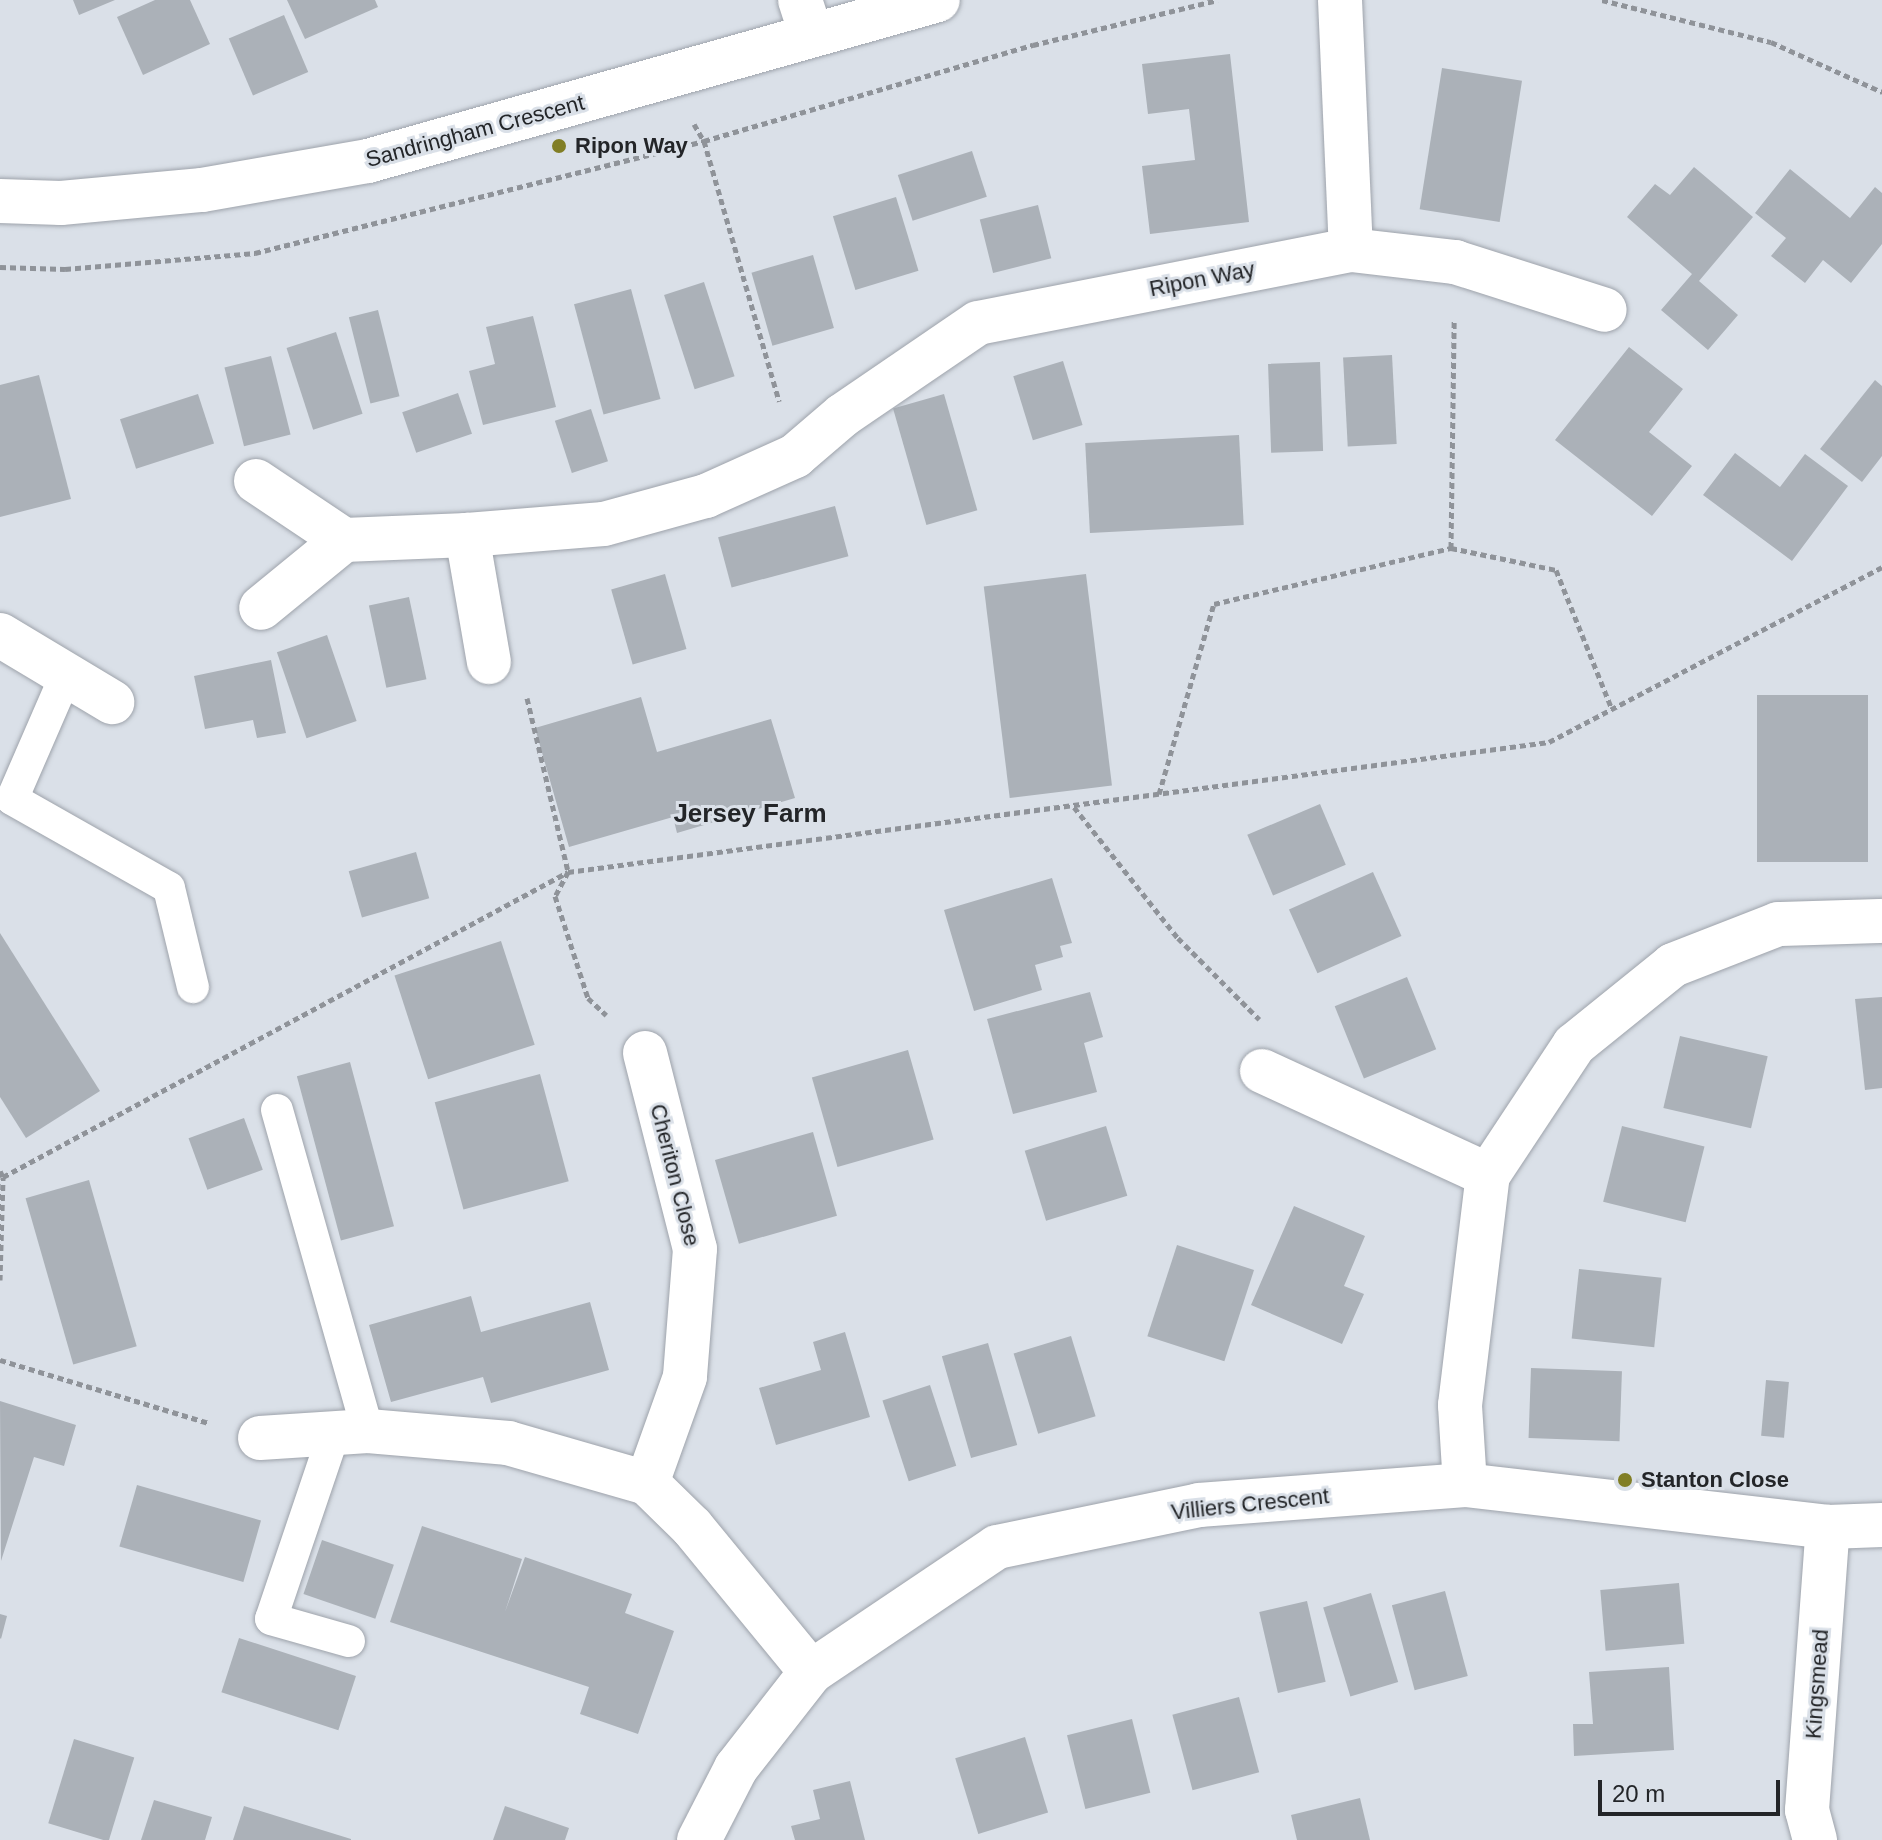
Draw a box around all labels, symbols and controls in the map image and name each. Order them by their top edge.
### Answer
street label: Sandringham Crescent [363,89,587,173]
place label: Ripon Way [575,133,688,159]
marker: Ripon Way [550,137,568,155]
street label: Ripon Way [1147,256,1257,302]
district label: Jersey Farm [673,798,827,830]
street label: Cheriton Close [645,1101,705,1249]
place label: Stanton Close [1641,1467,1789,1493]
marker: Stanton Close [1616,1471,1634,1489]
street label: Villiers Crescent [1170,1483,1330,1525]
street label: Kingsmead [1800,1628,1834,1740]
scale bar [1602,1764,1784,1814]
text: 20 m [1612,1780,1665,1807]

